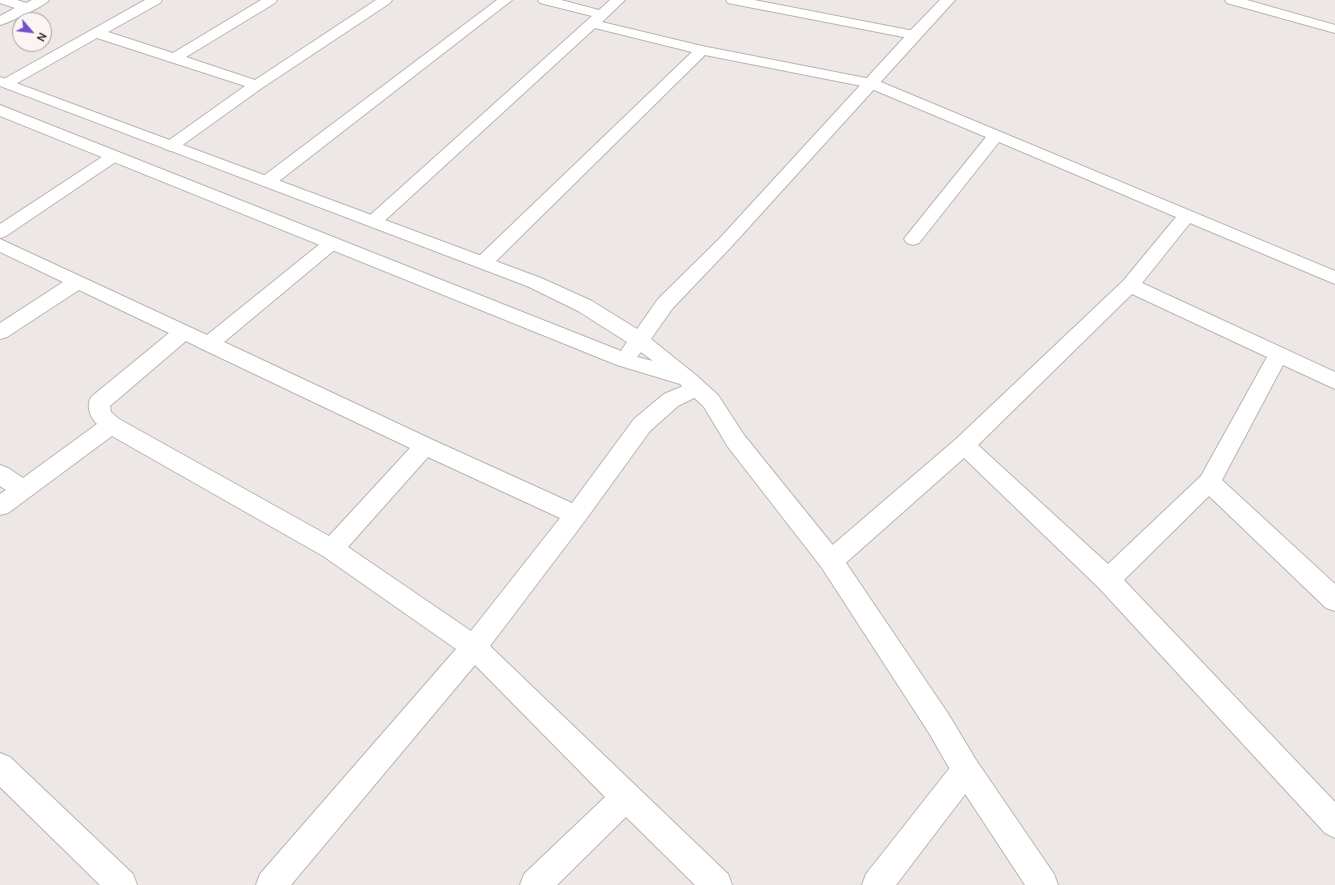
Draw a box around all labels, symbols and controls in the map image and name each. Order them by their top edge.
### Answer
north arrow [12,12,52,52]
text: N [34,30,51,44]

